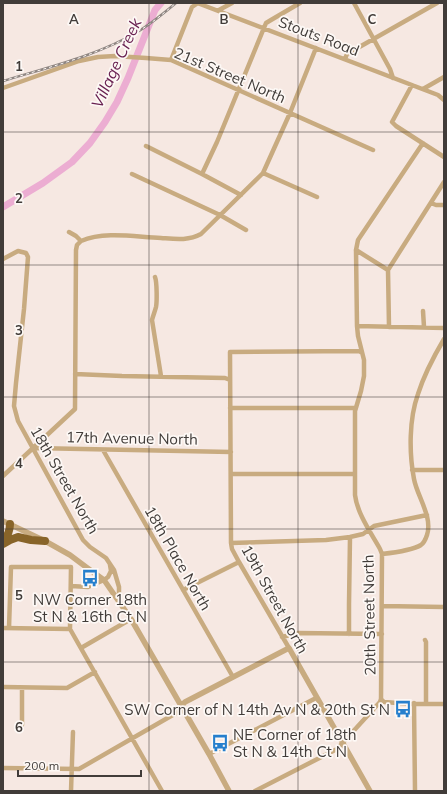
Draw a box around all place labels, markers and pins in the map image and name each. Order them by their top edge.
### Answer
bus stop icon: NW Corner 18th St N & 16th Ct N [80,568,100,588]
place label: NW Corner 18th St N & 16th Ct N [33,590,147,626]
bus stop icon: SW Corner of N 14th Av N & 20th St N [393,699,413,719]
place label: SW Corner of N 14th Av N & 20th St N [124,700,390,719]
place label: NE Corner of 18th St N & 14th Ct N [233,725,357,761]
bus stop icon: NE Corner of 18th St N & 14th Ct N [210,733,230,753]

